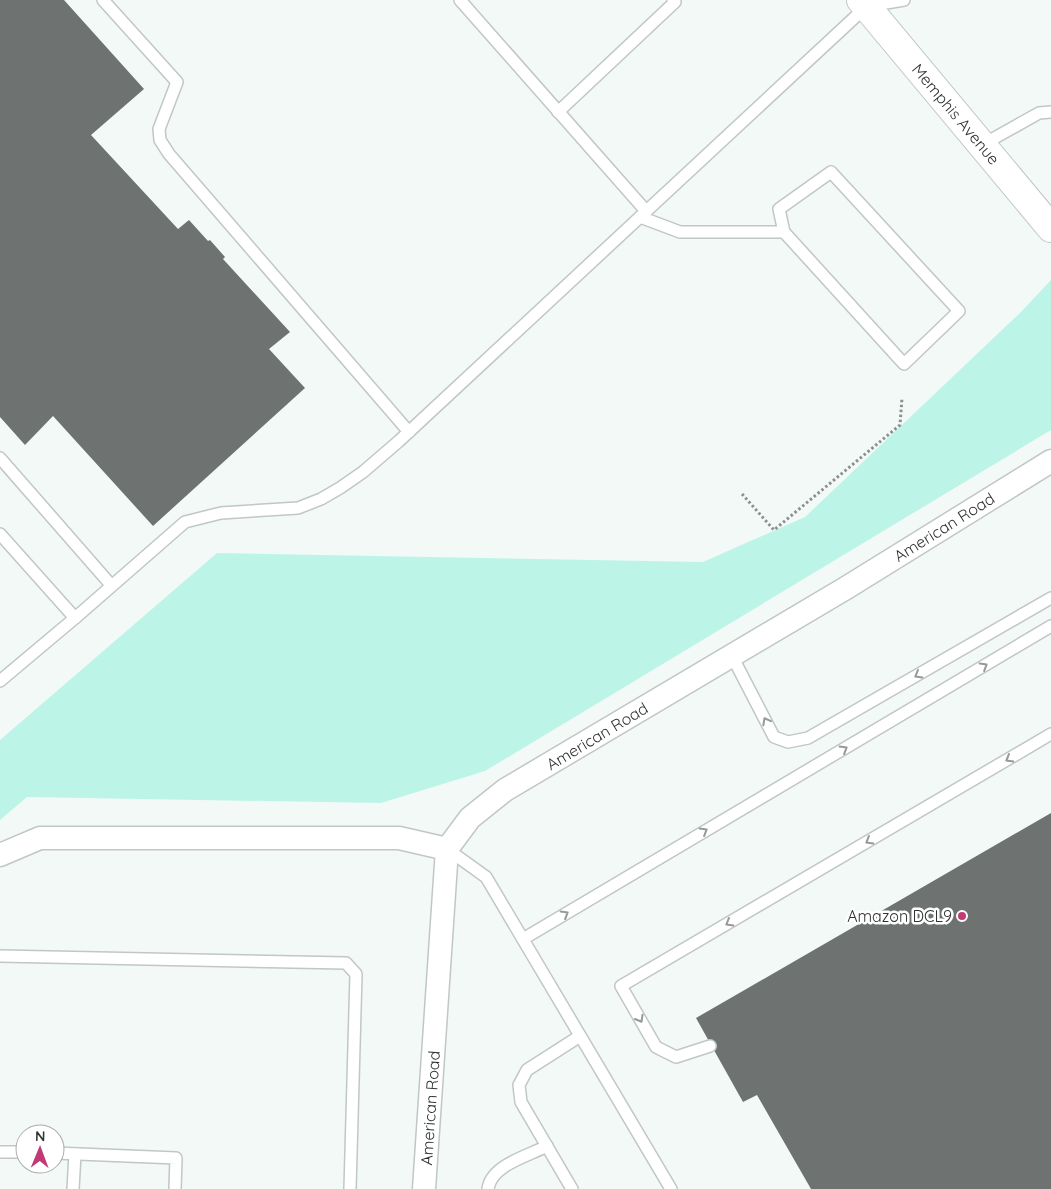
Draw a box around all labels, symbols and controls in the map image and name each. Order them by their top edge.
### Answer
street label: Memphis Avenue [908,59,1004,169]
street label: American Road [890,488,998,566]
one-way arrow [979,662,988,672]
one-way arrow [914,668,923,678]
street label: American Road [543,698,651,774]
one-way arrow [762,717,772,726]
one-way arrow [839,745,848,755]
one-way arrow [1005,752,1014,762]
one-way arrow [699,828,708,838]
one-way arrow [865,834,874,844]
place label: Amazon DCL9 [847,906,952,926]
marker: Amazon DCL9 [956,910,968,922]
one-way arrow [559,911,568,921]
one-way arrow [725,917,734,927]
one-way arrow [634,1014,644,1023]
street label: American Road [416,1050,444,1166]
north arrow [15,1124,65,1174]
text: N [35,1127,46,1145]

